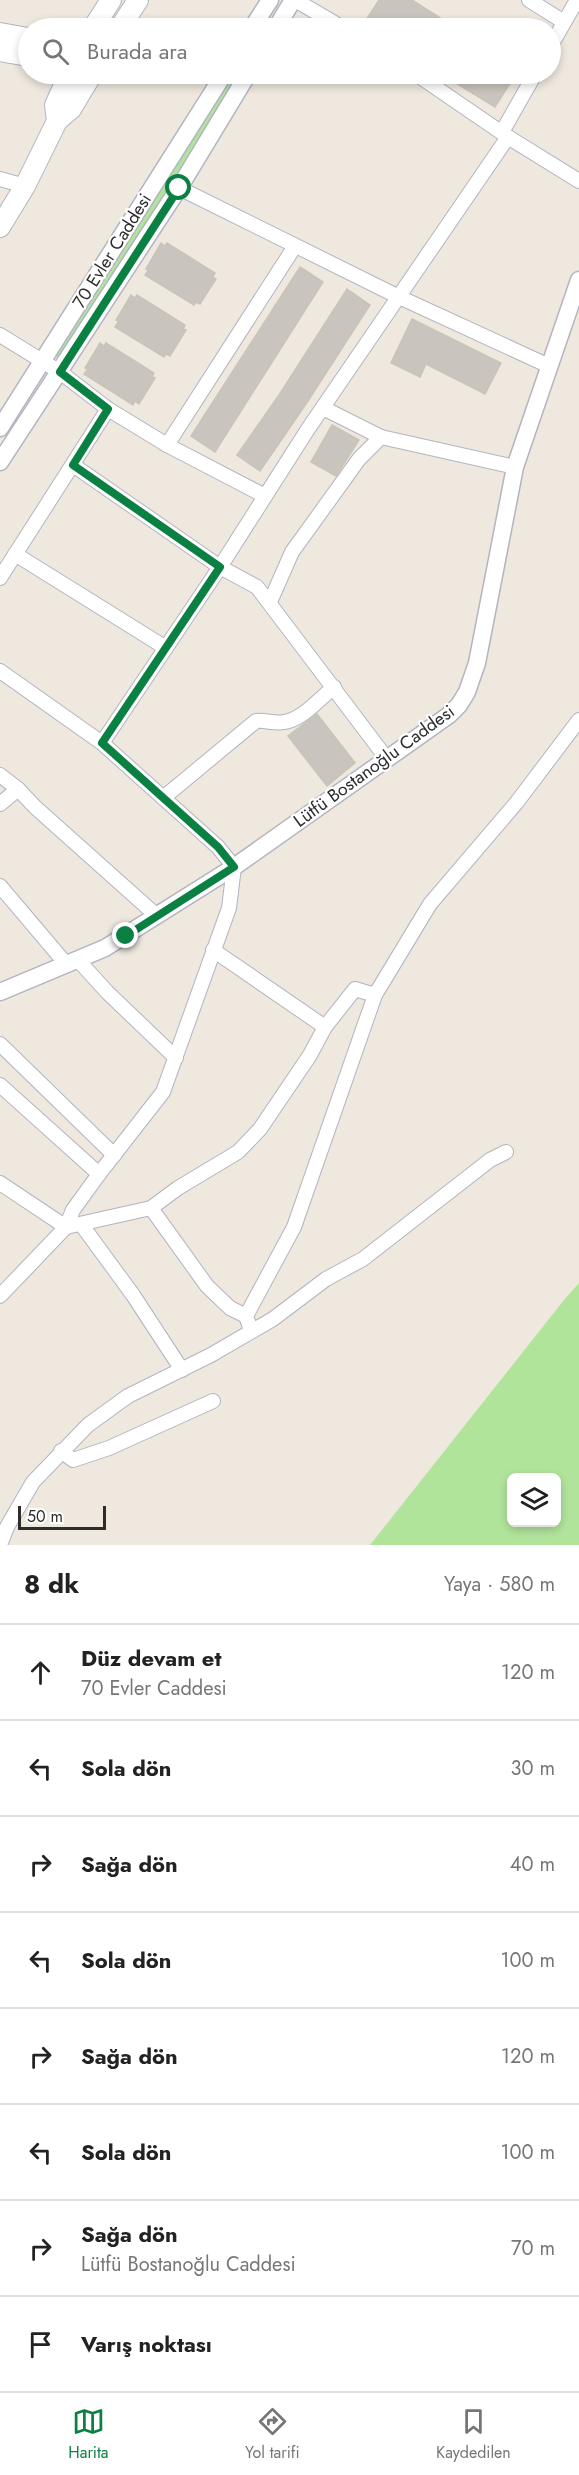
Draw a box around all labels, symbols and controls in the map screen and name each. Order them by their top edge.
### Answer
search box [18,18,561,84]
icon: search [39,35,72,68]
text: Burada ara [87,35,187,67]
route start [165,174,191,200]
street label: 70 Evler Caddesi [66,188,158,314]
street label: Lütfü Bostanoğlu Caddesi [288,699,460,833]
route end [112,922,138,948]
map controls [507,1473,561,1527]
button: layers [507,1473,561,1527]
scale bar [18,1503,106,1530]
text: 50 m [27,1505,63,1528]
text: 8 dk [24,1565,79,1603]
text: Yaya · 580 m [444,1570,555,1599]
text: Düz devam et [81,1642,221,1674]
icon: ahead [24,1656,57,1689]
text: 120 m [501,1658,555,1687]
text: 70 Evler Caddesi [81,1674,227,1703]
icon: left [24,1752,57,1785]
text: Sola dön [81,1752,171,1784]
text: 30 m [510,1754,555,1783]
icon: right [24,1848,57,1881]
text: Sağa dön [81,1848,178,1880]
text: 40 m [510,1850,555,1879]
icon: left [24,1944,57,1977]
text: Sola dön [81,1944,171,1976]
text: 100 m [500,1946,555,1975]
icon: right [24,2040,57,2073]
text: Sağa dön [81,2040,178,2072]
text: 120 m [501,2042,555,2071]
icon: left [24,2136,57,2169]
text: Sola dön [81,2136,171,2168]
text: 100 m [500,2138,555,2167]
text: Sağa dön [81,2218,178,2250]
icon: right [24,2232,57,2265]
text: 70 m [511,2234,555,2263]
text: Lütfü Bostanoğlu Caddesi [81,2250,296,2279]
icon: arrive [24,2328,57,2361]
text: Varış noktası [81,2328,212,2360]
tab: Harita [68,2405,109,2464]
tab: Yol tarifi [245,2405,300,2464]
tab: Kaydedilen [436,2405,511,2464]

